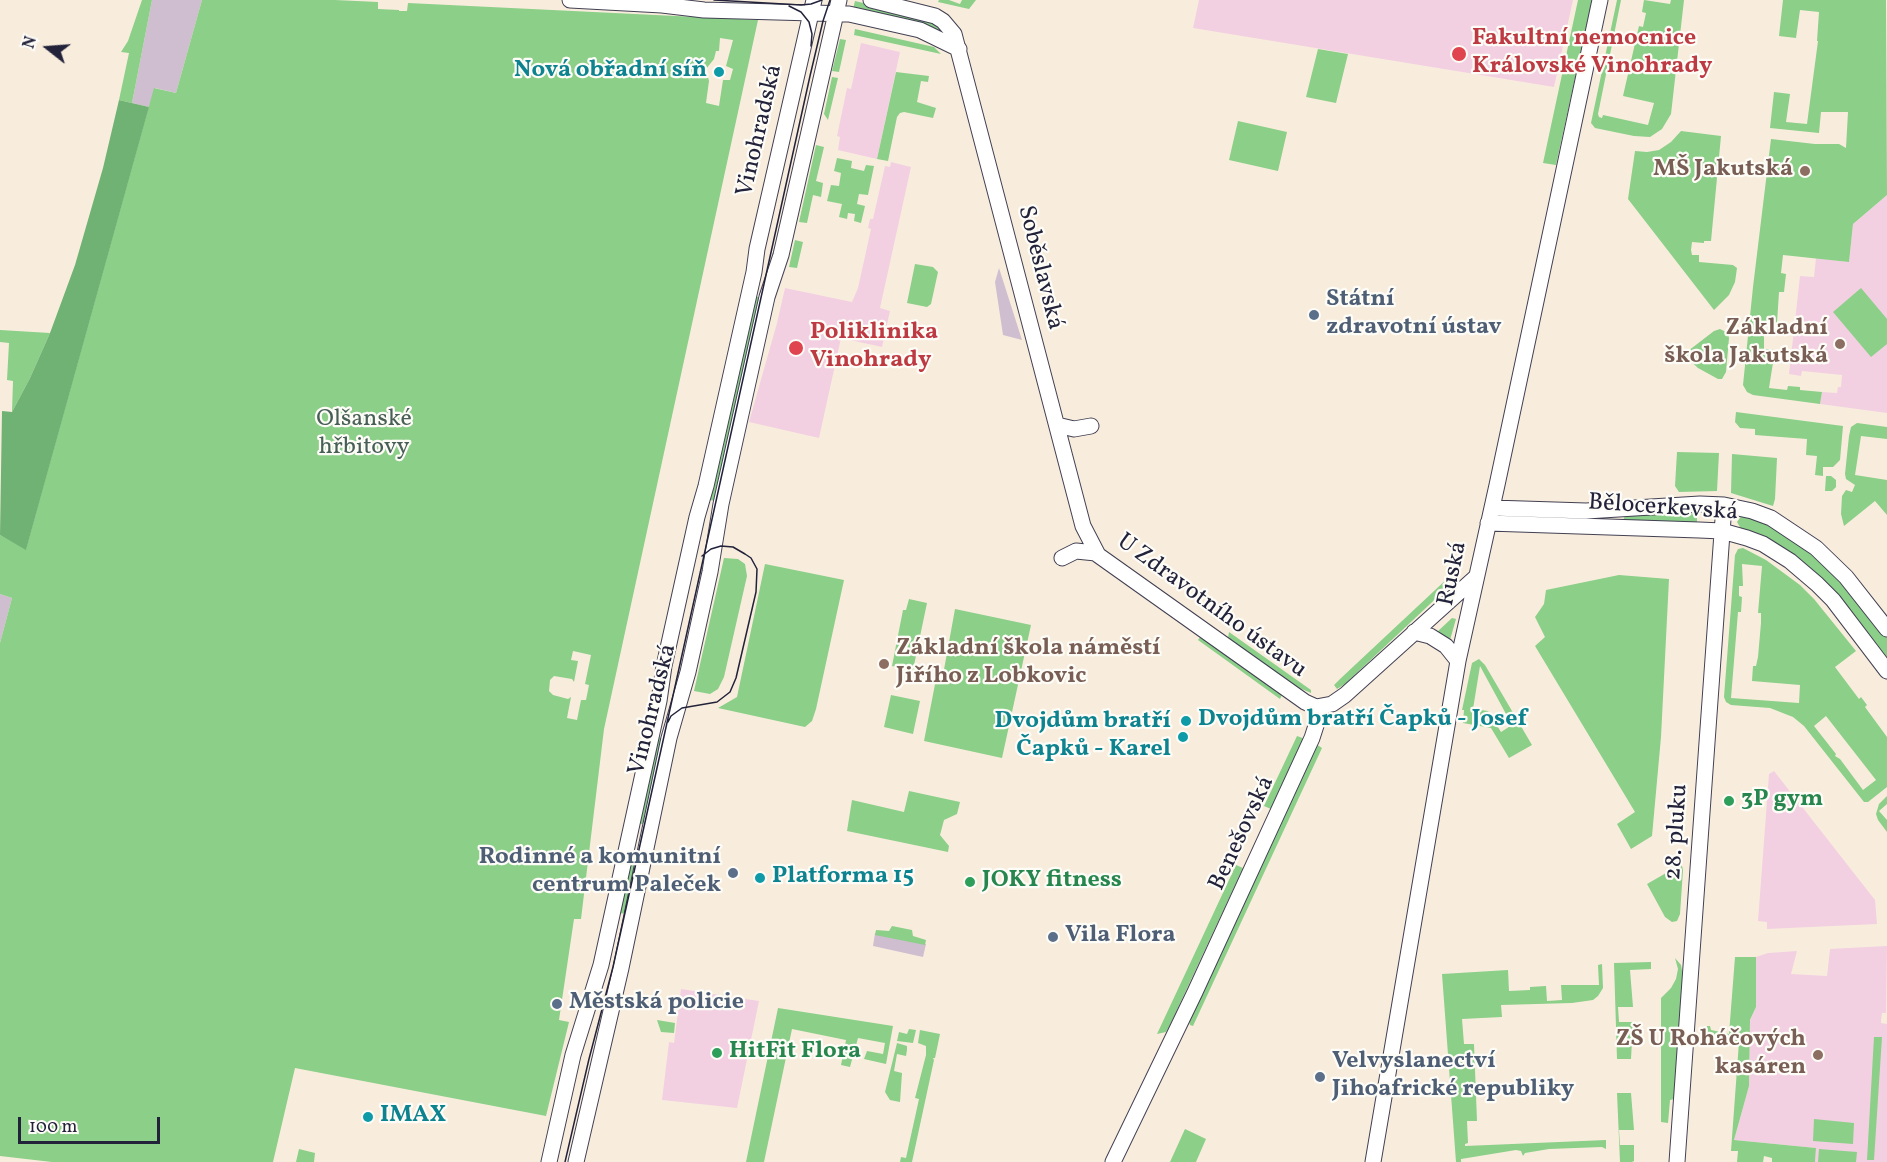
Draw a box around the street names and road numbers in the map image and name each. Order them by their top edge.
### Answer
street label: Vinohradská [732,62,790,200]
street label: Soběslavská [1010,203,1068,333]
street label: Bělocerkevská [1587,489,1739,529]
street label: U Zdravotního ústavu [1110,528,1312,686]
street label: Ruská [1433,539,1475,609]
street label: Vinohradská [624,641,684,779]
street label: Benešovská [1204,772,1282,896]
street label: 28. pluku [1660,783,1696,881]

